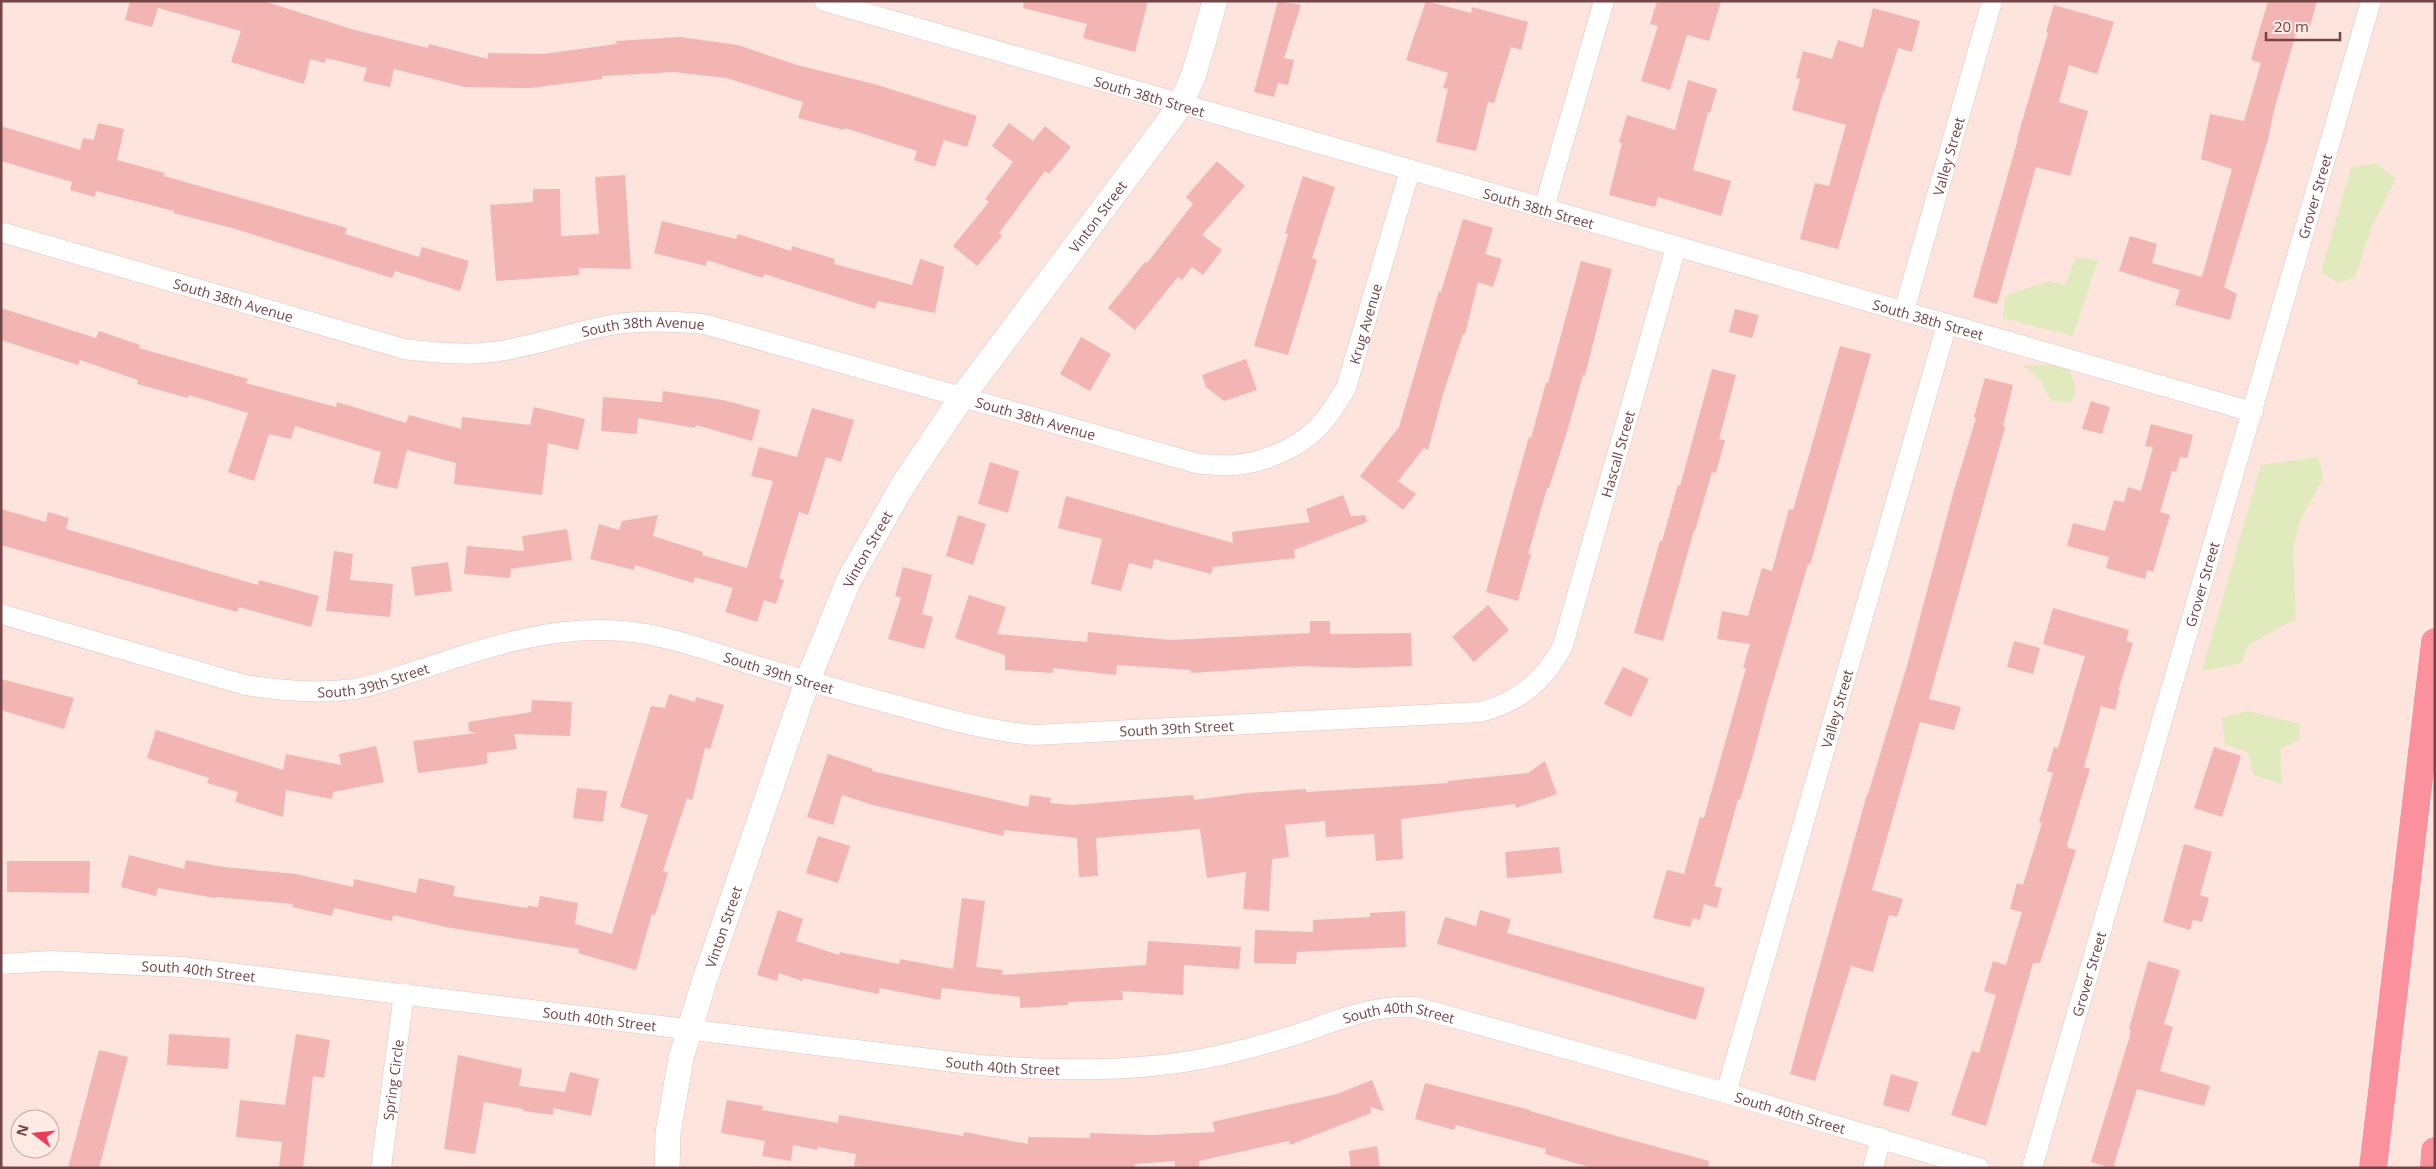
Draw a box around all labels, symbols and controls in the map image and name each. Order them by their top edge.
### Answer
scale bar [2266,10,2340,42]
text: 20 m [2274,16,2309,36]
street label: South 38th Street [1092,71,1207,121]
street label: Valley Street [1928,115,1968,198]
street label: Grover Street [2293,151,2336,241]
street label: Vinton Street [1064,176,1131,256]
street label: South 38th Street [1481,183,1596,233]
street label: South 38th Avenue [171,273,296,326]
street label: Krug Avenue [1344,281,1386,366]
street label: South 38th Street [1871,294,1986,344]
street label: South 38th Avenue [579,312,706,341]
street label: South 38th Avenue [973,392,1098,444]
street label: Hascall Street [1596,408,1639,499]
street label: Vinton Street [838,507,896,590]
street label: Grover Street [2180,539,2223,629]
street label: South 39th Street [721,647,836,697]
street label: South 39th Street [317,658,431,701]
street label: Valley Street [1816,667,1857,750]
street label: South 39th Street [1119,715,1234,740]
street label: Vinton Street [700,883,746,970]
street label: Grover Street [2067,929,2110,1019]
street label: South 40th Street [141,956,257,985]
street label: South 40th Street [1340,997,1457,1027]
street label: South 40th Street [542,1002,658,1035]
street label: Spring Circle [378,1038,407,1121]
street label: South 40th Street [945,1051,1060,1079]
street label: South 40th Street [1733,1087,1848,1137]
north arrow [10,1109,60,1159]
text: N [11,1122,33,1138]

